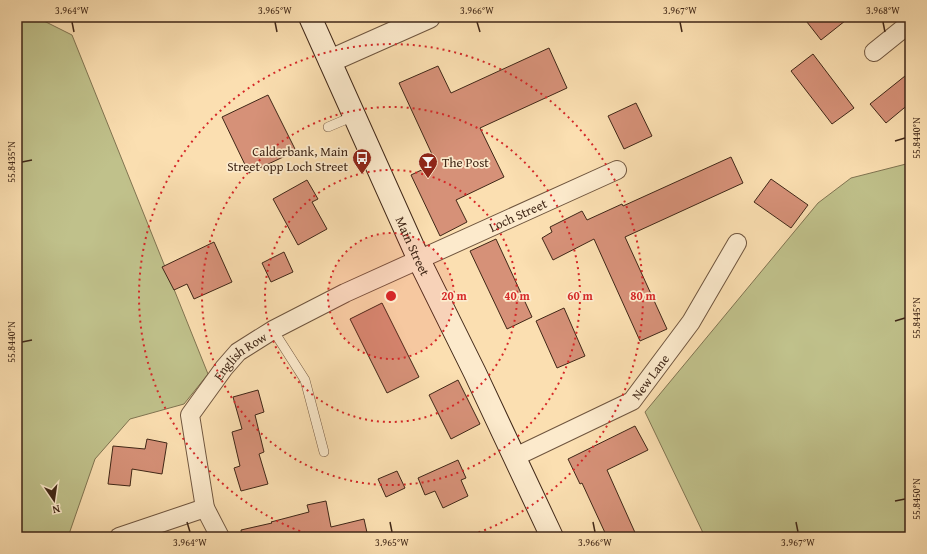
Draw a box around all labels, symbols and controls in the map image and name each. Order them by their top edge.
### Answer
text: 3.964°W [55,3,89,18]
text: 3.965°W [258,3,292,18]
text: 3.966°W [460,3,494,18]
text: 3.967°W [663,3,697,18]
text: 3.968°W [866,3,900,18]
text: 55.8440°N [909,117,924,159]
text: 55.8435°N [4,141,19,183]
place label: Calderbank, Main Street opp Loch Street [227,142,349,176]
bus stop icon: Calderbank, Main Street opp Loch Street [351,147,373,175]
bar icon: The Post [417,151,439,179]
place label: The Post [442,153,489,172]
street label: Loch Street [486,193,550,236]
street label: Main Street [391,213,435,279]
text: 20 m [441,287,467,304]
text: 40 m [504,287,530,304]
text: 60 m [567,287,593,304]
text: 80 m [630,287,656,304]
centre of rings [384,289,398,303]
text: 55.8445°N [909,297,924,339]
text: 55.8440°N [4,321,19,363]
street label: English Row [209,327,271,384]
street label: New Lane [627,350,673,404]
text: 55.8450°N [909,478,924,520]
north arrow [34,480,74,520]
text: N [50,501,62,519]
text: 3.964°W [173,535,207,550]
text: 3.965°W [375,535,409,550]
text: 3.966°W [578,535,612,550]
text: 3.967°W [781,535,815,550]

